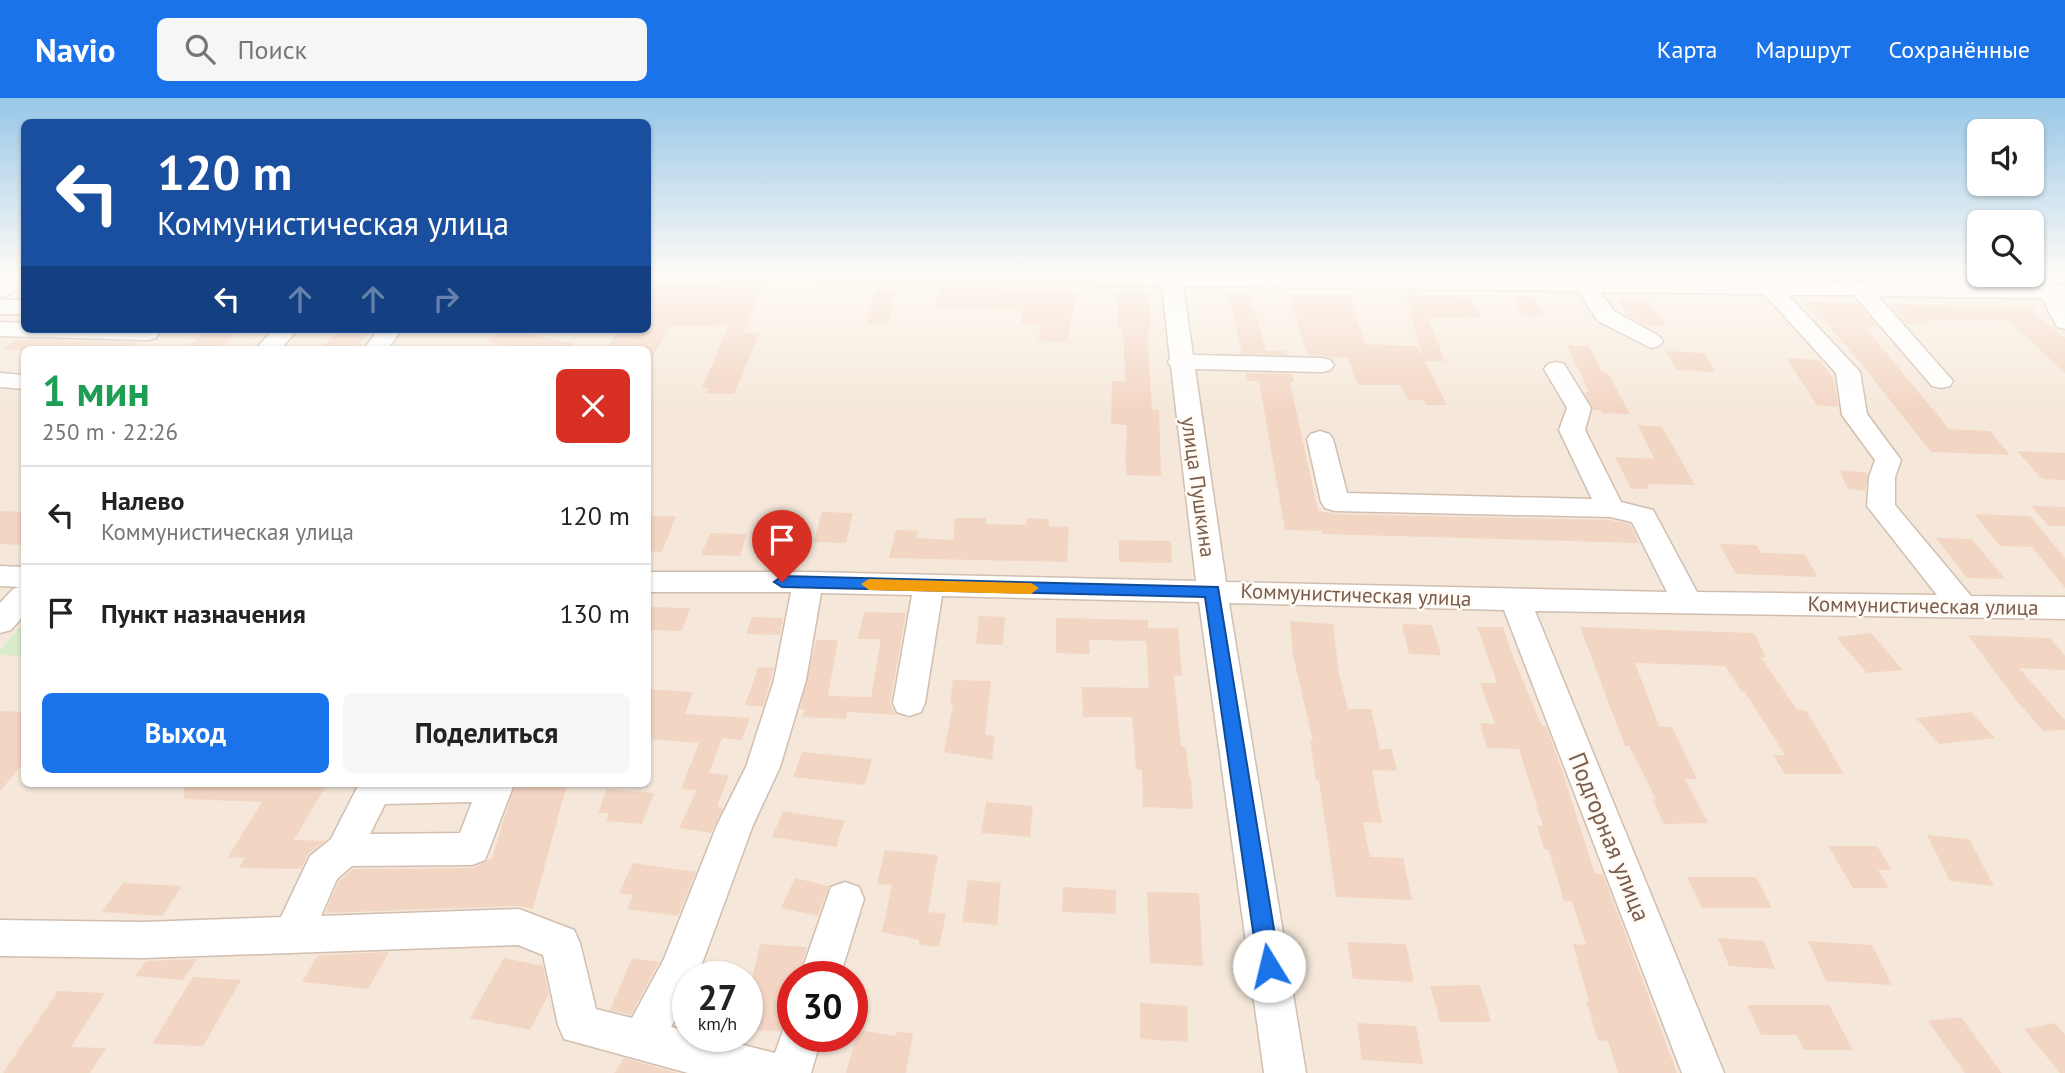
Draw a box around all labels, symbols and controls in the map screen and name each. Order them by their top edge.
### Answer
search box [157,18,647,81]
text: Navio [35,28,115,71]
icon: search [181,30,219,68]
text: Поиск [237,33,307,66]
text: Карта [1657,34,1717,65]
text: Маршрут [1755,34,1850,65]
text: Сохранённые [1888,34,2030,65]
map controls [1967,119,2044,287]
button: sound [1967,119,2044,196]
text: 120 m [157,140,292,204]
icon: left [42,147,133,238]
text: Коммунистическая улица [157,202,509,244]
button: search [1967,210,2044,287]
icon: left [208,280,246,318]
icon: ahead [281,280,319,318]
icon: ahead [354,280,392,318]
icon: right [427,280,465,318]
text: 1 мин [42,363,150,418]
button: close [556,369,630,443]
street label: улица Пушкина [1175,415,1222,559]
text: 250 m · 22:26 [42,417,178,446]
text: Налево [101,484,185,517]
icon: left [42,496,80,534]
text: 120 m [559,499,630,532]
pin [752,510,812,582]
text: Коммунистическая улица [101,517,354,546]
icon: arrive [763,521,801,559]
street label: Коммунистическая улица [1240,577,1472,612]
street label: Коммунистическая улица [1807,590,2039,621]
icon: arrive [42,594,80,632]
text: Пункт назначения [101,597,306,630]
text: 130 m [559,597,630,630]
button: Выход [42,693,329,773]
button: Поделиться [343,693,630,773]
street label: Подгорная улица [1561,748,1657,926]
position arrow [1232,929,1306,1003]
speed limit sign: 30 [777,961,868,1052]
text: 27 [698,974,737,1020]
text: km/h [698,1012,737,1035]

